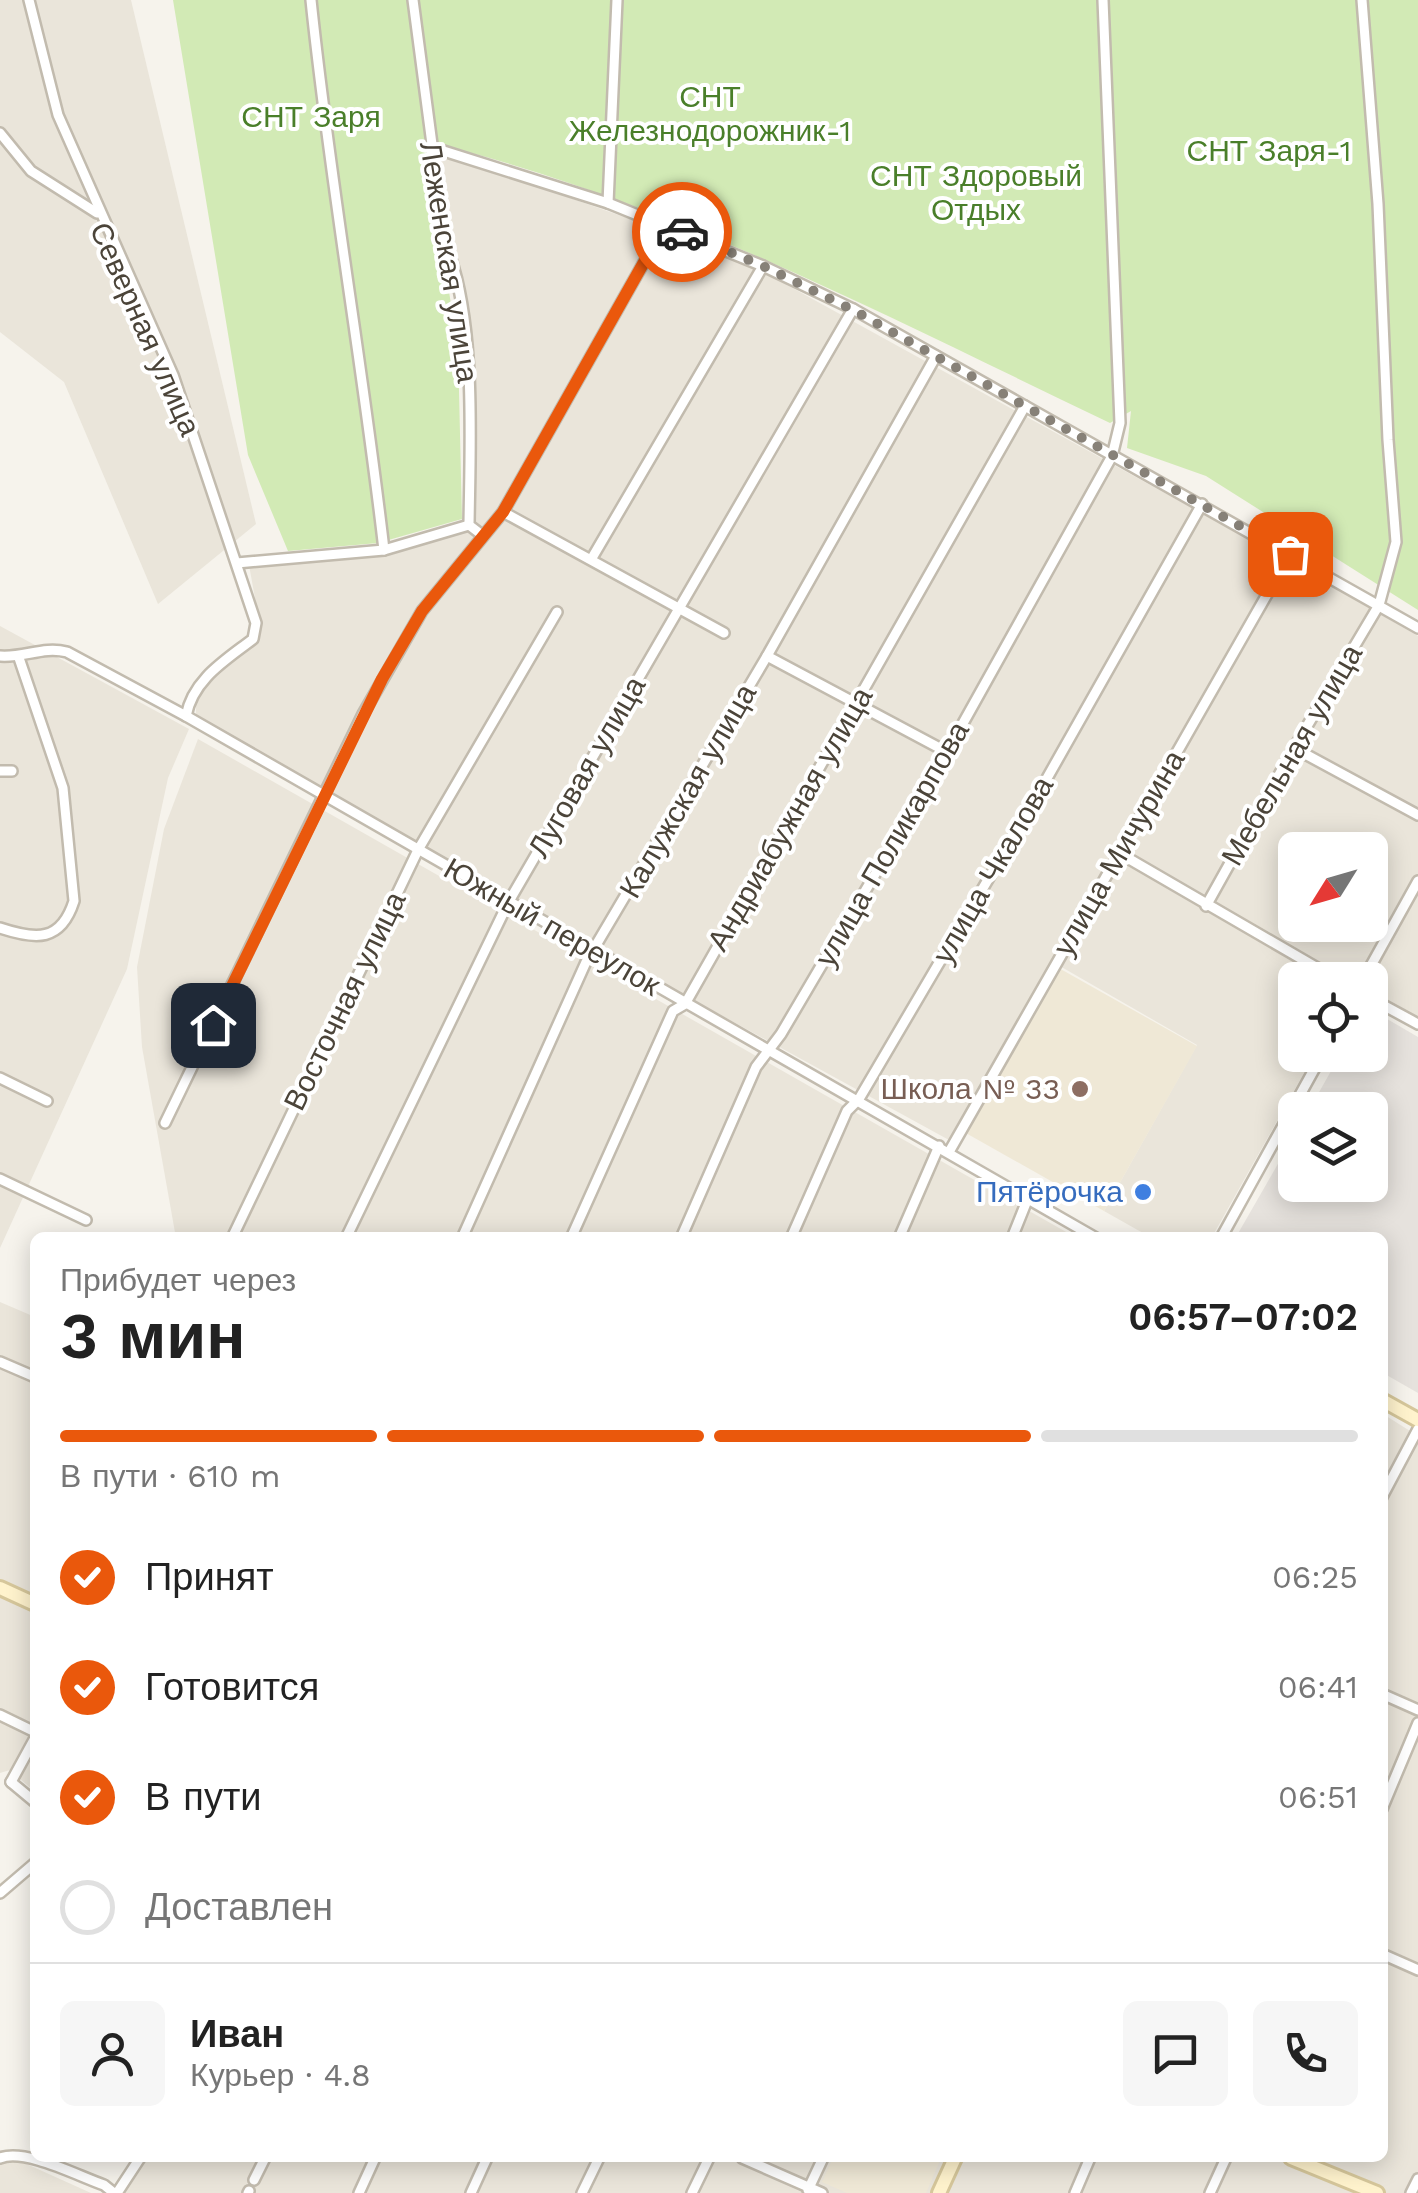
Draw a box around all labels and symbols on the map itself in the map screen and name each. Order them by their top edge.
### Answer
park label: СНТ Железнодорожник-1 [569,79,851,148]
park label: СНТ Заря [241,99,381,134]
park label: СНТ Заря-1 [1186,133,1352,168]
street label: Леженская улица [413,139,486,385]
park label: СНТ Здоровый Отдых [870,158,1082,227]
courier [632,182,732,282]
street label: Северная улица [83,217,208,441]
pin [1248,512,1333,597]
street label: Мебельная улица [1214,638,1369,872]
street label: Луговая улица [521,670,653,864]
street label: Калужская улица [612,677,763,904]
street label: Андриабужная улица [700,681,879,957]
street label: улица Поликарпова [807,715,976,972]
street label: улица Мичурина [1046,744,1192,962]
street label: улица Чкалова [925,770,1060,969]
north arrow [1278,832,1388,942]
street label: Южный переулок [438,851,667,1003]
street label: Восточная улица [276,885,413,1116]
pin [171,983,256,1068]
place label: Школа № 33 [881,1071,1060,1106]
marker: Школа № 33 [1069,1078,1091,1100]
place label: Пятёрочка [976,1174,1123,1209]
marker: Пятёрочка [1132,1181,1154,1203]

